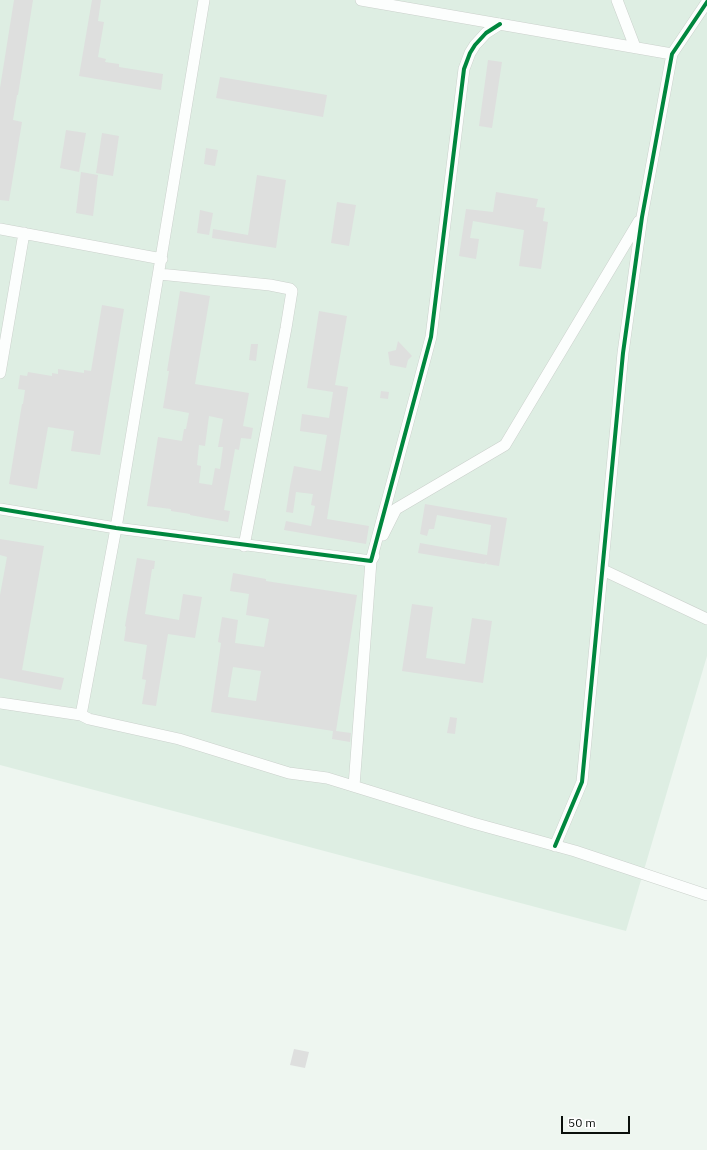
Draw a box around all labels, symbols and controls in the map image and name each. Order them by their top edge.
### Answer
scale bar [563,1108,632,1134]
text: 50 m [568,1115,596,1130]

